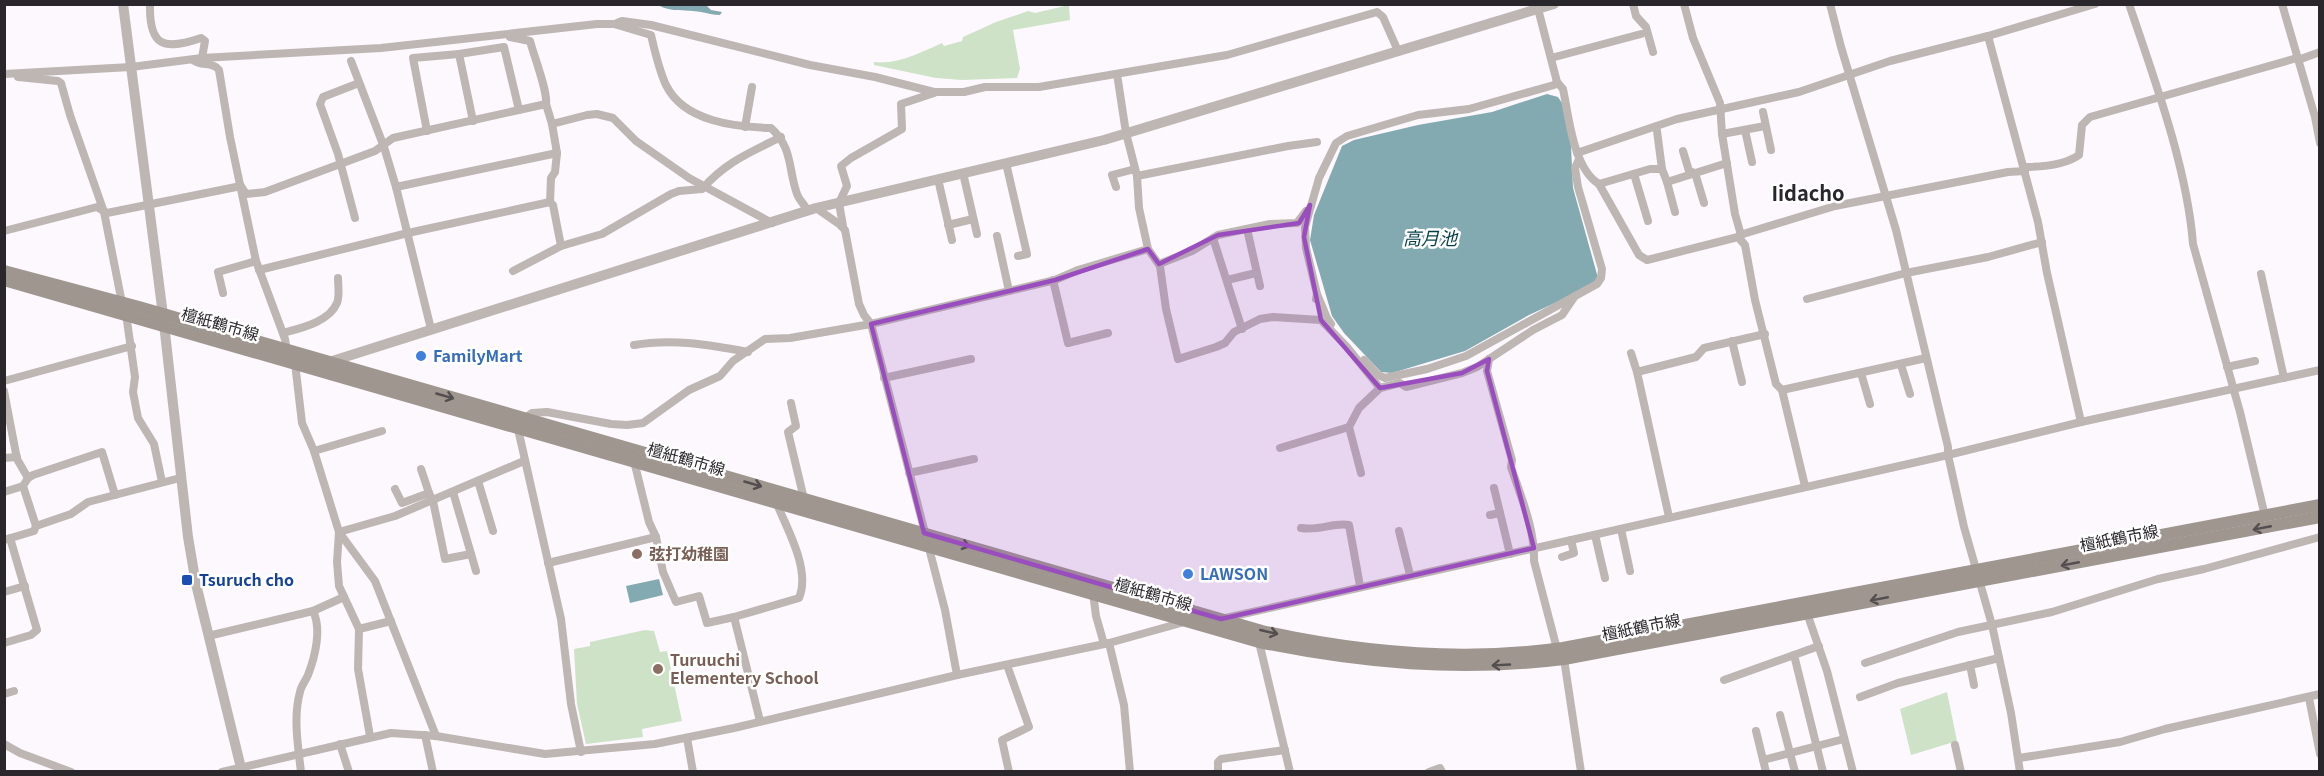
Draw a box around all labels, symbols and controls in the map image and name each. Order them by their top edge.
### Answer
district label: Iidacho [1771,178,1845,207]
water label: 高月池 [1403,224,1459,250]
street label: 檀紙鶴市線 [179,300,262,346]
place label: FamilyMart [433,343,523,367]
marker: FamilyMart [414,349,428,363]
one-way arrow [435,391,454,402]
street label: 檀紙鶴市線 [645,435,728,481]
one-way arrow [743,479,762,490]
street label: 檀紙鶴市線 [2077,518,2160,556]
one-way arrow [2253,523,2272,534]
one-way arrow [951,539,970,550]
place label: 弦打幼稚園 [649,541,729,565]
marker: 弦打幼稚園 [630,547,644,561]
one-way arrow [2061,559,2081,570]
place label: LAWSON [1200,561,1268,585]
place label: Tsuruch cho [199,567,294,591]
marker: LAWSON [1181,567,1195,581]
street label: 檀紙鶴市線 [1112,570,1195,616]
marker: Tsuruch cho [180,573,194,587]
one-way arrow [1869,594,1889,605]
street label: 檀紙鶴市線 [1599,607,1682,645]
one-way arrow [1259,627,1279,638]
place label: Turuuchi Elementery School [670,647,818,689]
one-way arrow [1491,659,1511,670]
marker: Turuuchi Elementery School [651,662,665,676]

